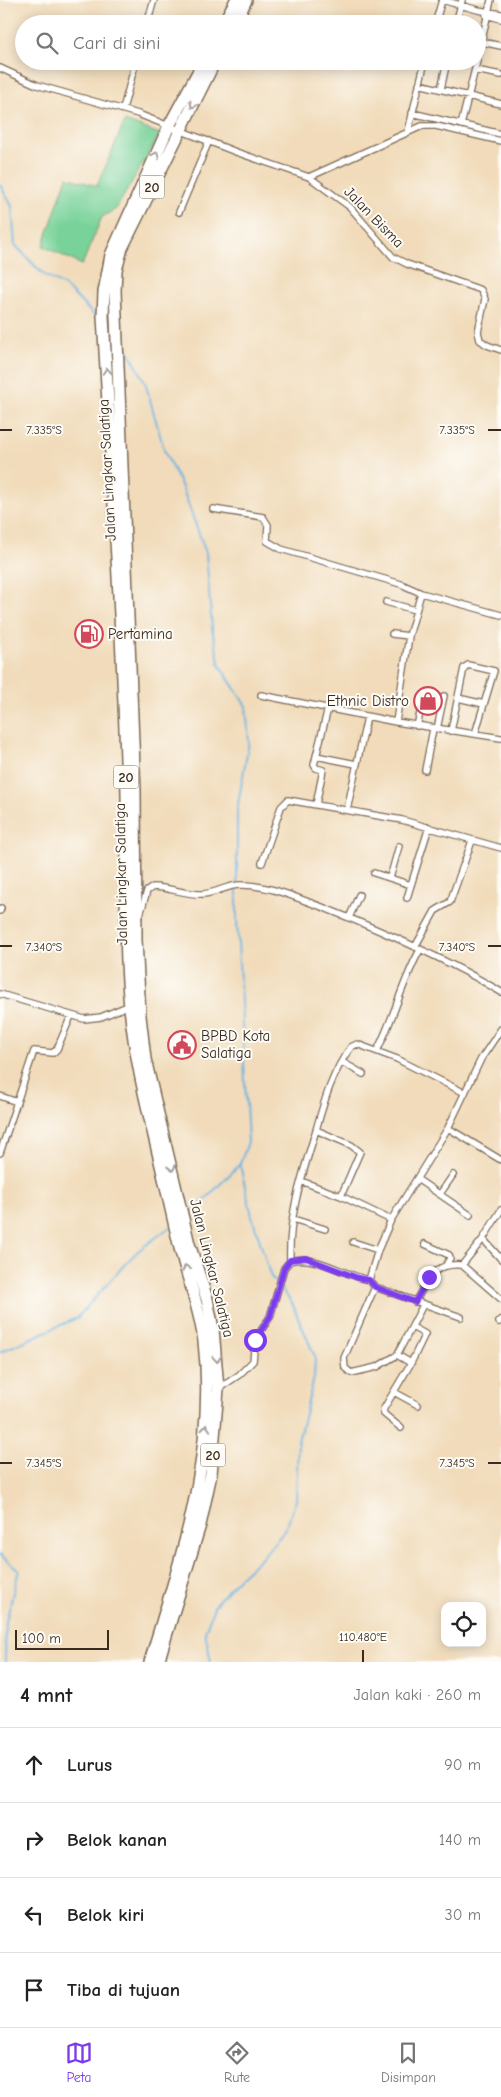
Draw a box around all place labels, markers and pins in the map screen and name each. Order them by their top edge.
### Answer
fuel station icon: Pertamina [74,619,104,649]
place label: Pertamina [108,625,173,643]
shop icon: Ethnic Distro [413,686,443,716]
place label: Ethnic Distro [327,692,409,710]
place label: BPBD Kota Salatiga [201,1027,270,1062]
public building icon: BPBD Kota Salatiga [167,1030,197,1060]

